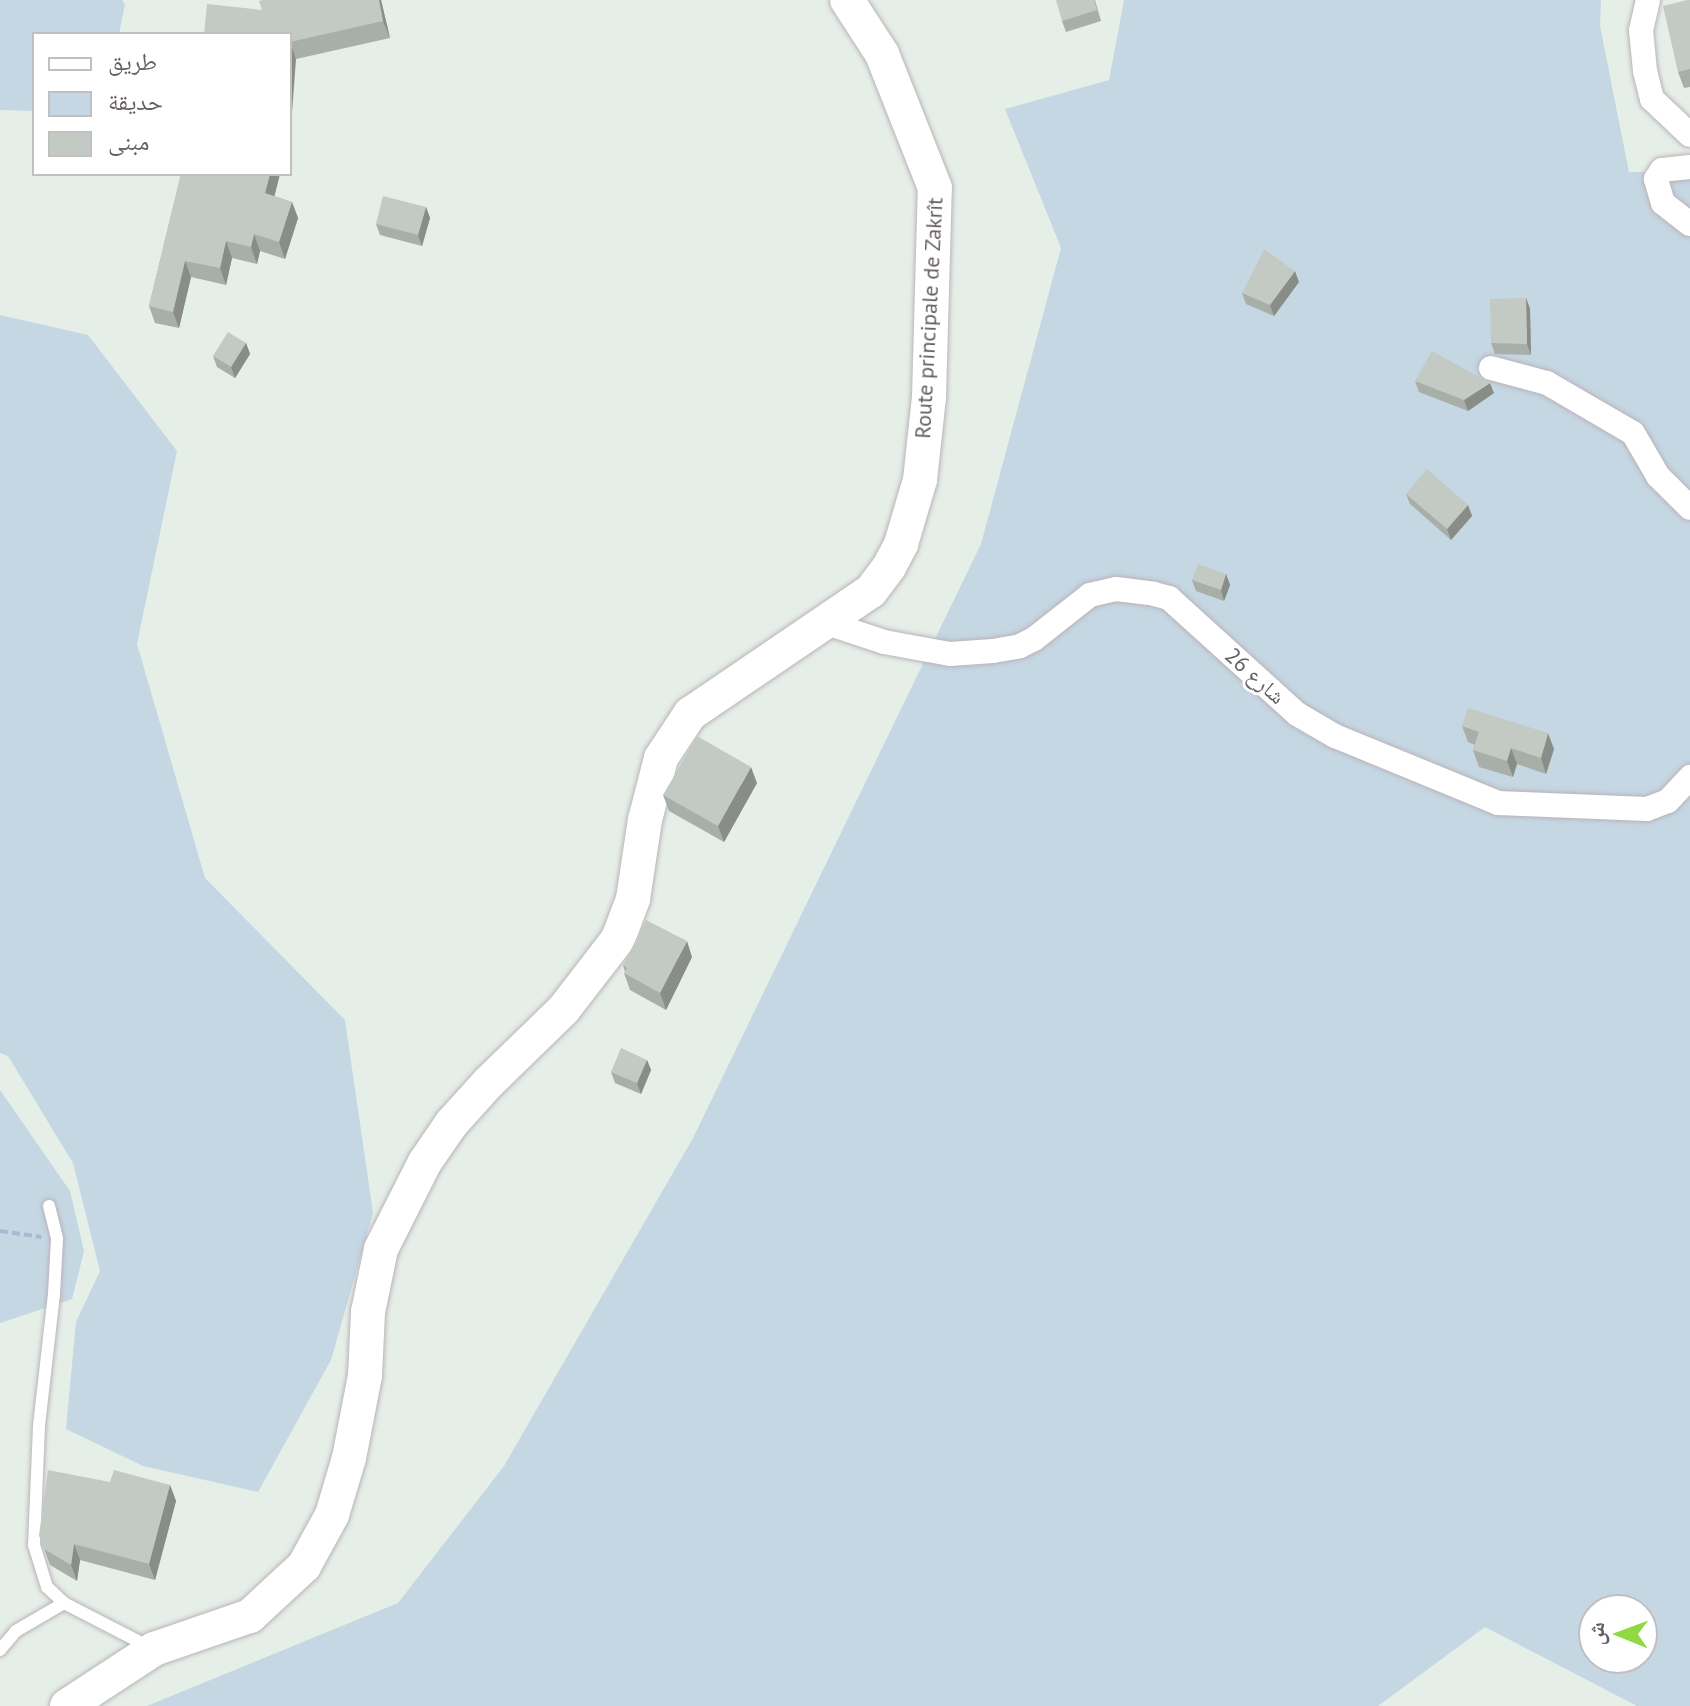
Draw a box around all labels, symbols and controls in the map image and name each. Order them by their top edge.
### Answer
legend [32,32,292,176]
text: طريق [108,46,157,77]
text: حديقة [108,86,163,117]
text: مبنى [108,126,149,157]
street label: Route principale de Zakrît [909,196,949,440]
street label: شارع 26 [1220,642,1290,710]
north arrow [1578,1594,1658,1674]
text: ش [1582,1622,1610,1646]

